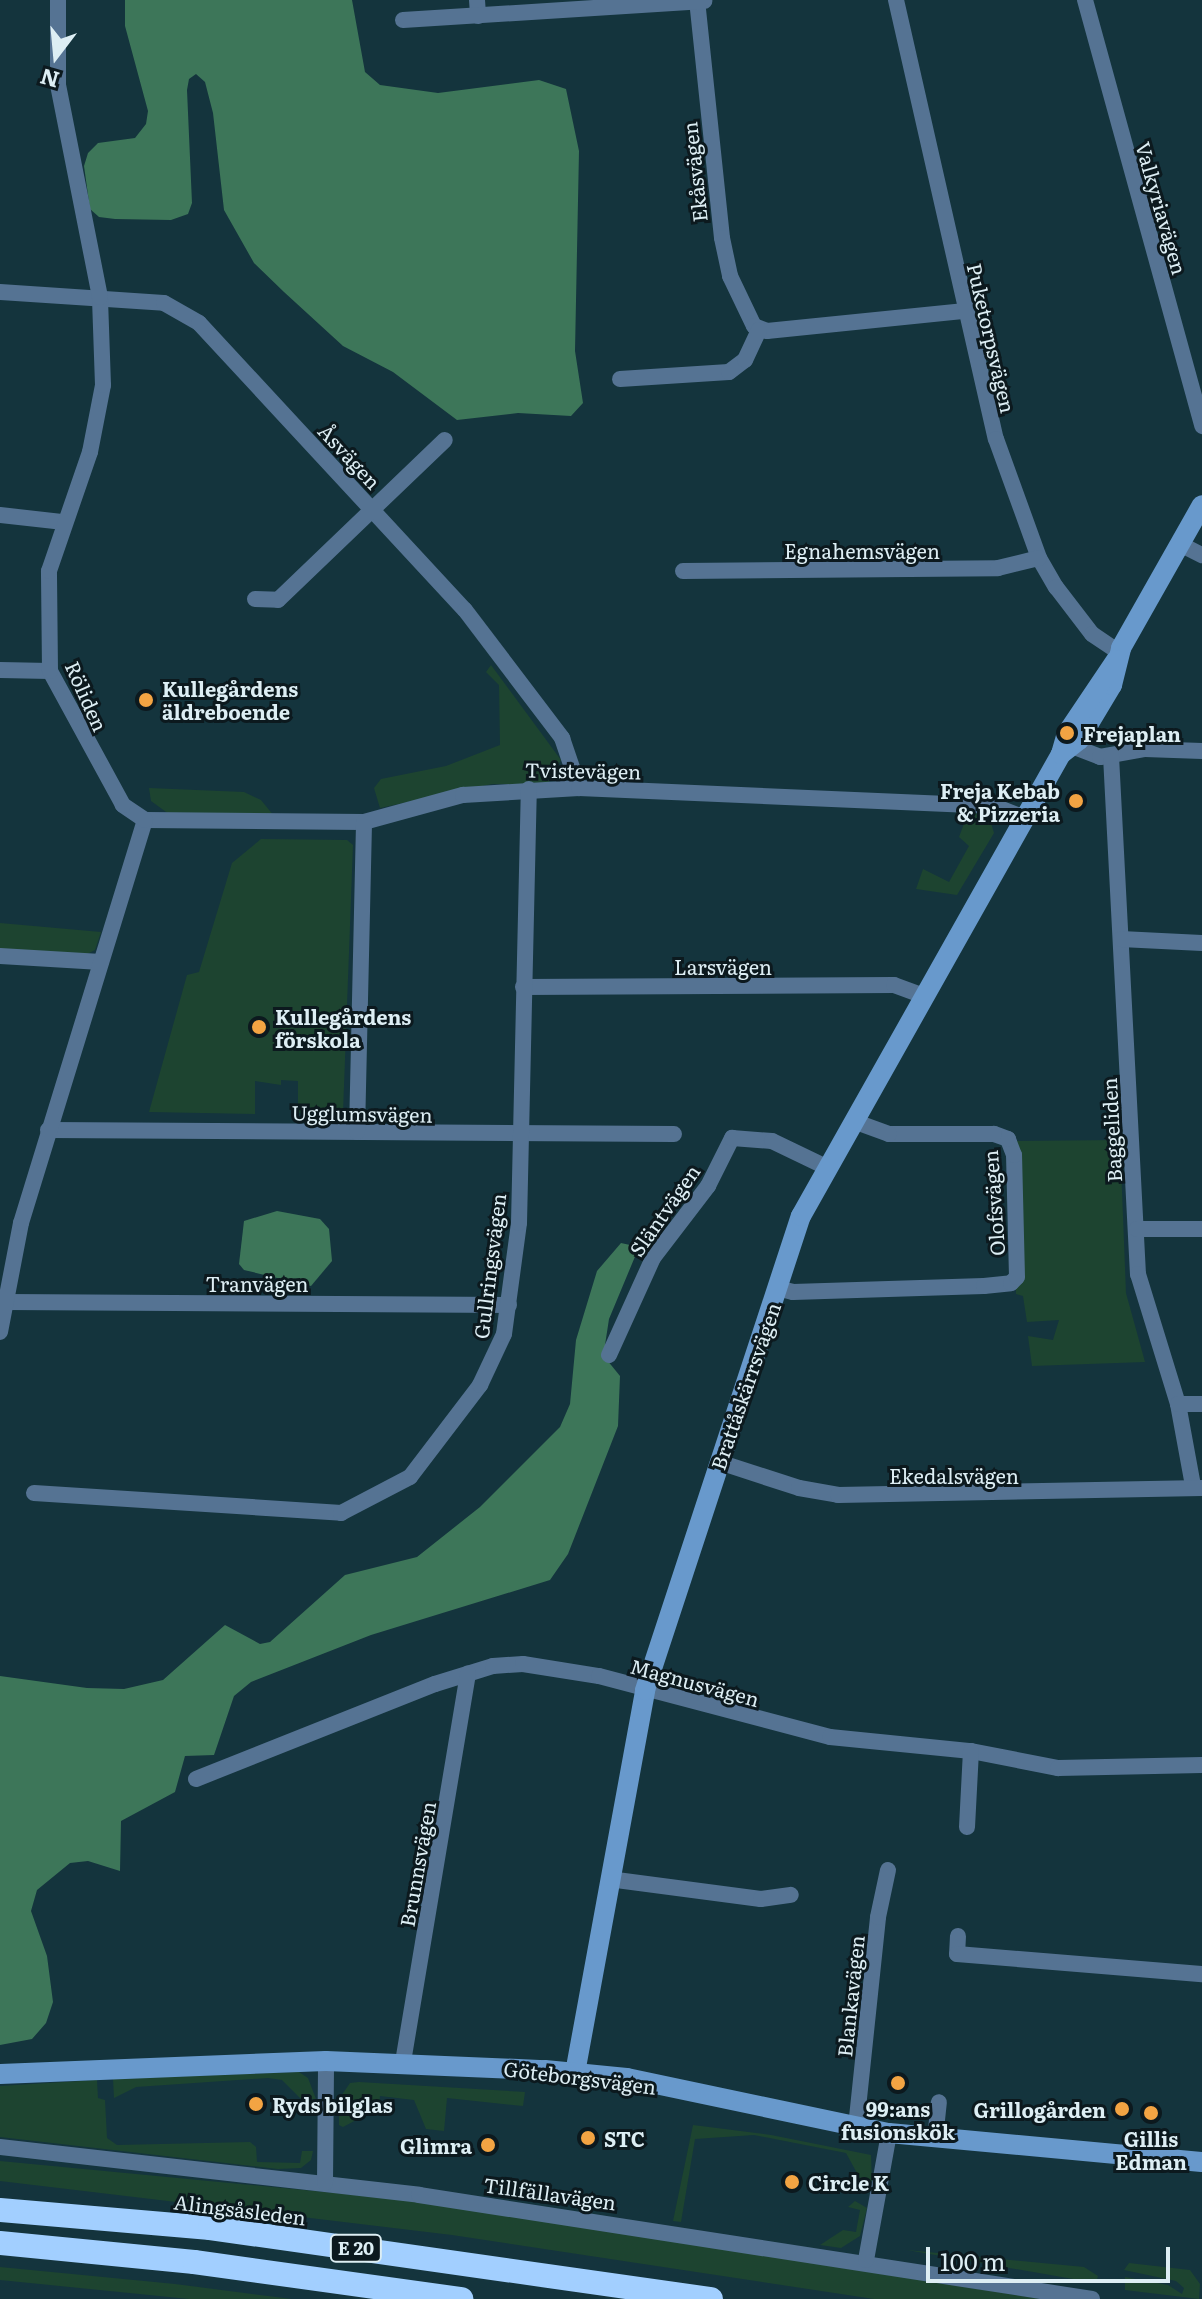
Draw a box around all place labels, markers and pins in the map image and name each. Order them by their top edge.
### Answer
place label: Kullegårdens äldreboende [162,676,298,723]
marker: Kullegårdens äldreboende [137,691,155,709]
place label: Frejaplan [1083,721,1181,745]
marker: Frejaplan [1058,724,1076,742]
place label: Freja Kebab & Pizzeria [940,778,1060,825]
marker: Freja Kebab & Pizzeria [1067,792,1085,810]
place label: Kullegårdens förskola [275,1004,411,1051]
marker: Kullegårdens förskola [250,1018,268,1036]
marker: 99:ans fusionskök [889,2074,907,2092]
place label: Ryds bilglas [272,2092,393,2116]
marker: Ryds bilglas [247,2095,265,2113]
place label: 99:ans fusionskök [841,2096,955,2143]
place label: Grillogården [974,2097,1106,2121]
marker: Grillogården [1113,2100,1131,2118]
marker: Gillis Edman [1142,2104,1160,2122]
place label: STC [604,2126,645,2150]
place label: Gillis Edman [1115,2126,1187,2173]
marker: STC [579,2129,597,2147]
place label: Glimra [400,2133,472,2157]
marker: Glimra [479,2136,497,2154]
place label: Circle K [808,2170,889,2194]
marker: Circle K [783,2173,801,2191]

